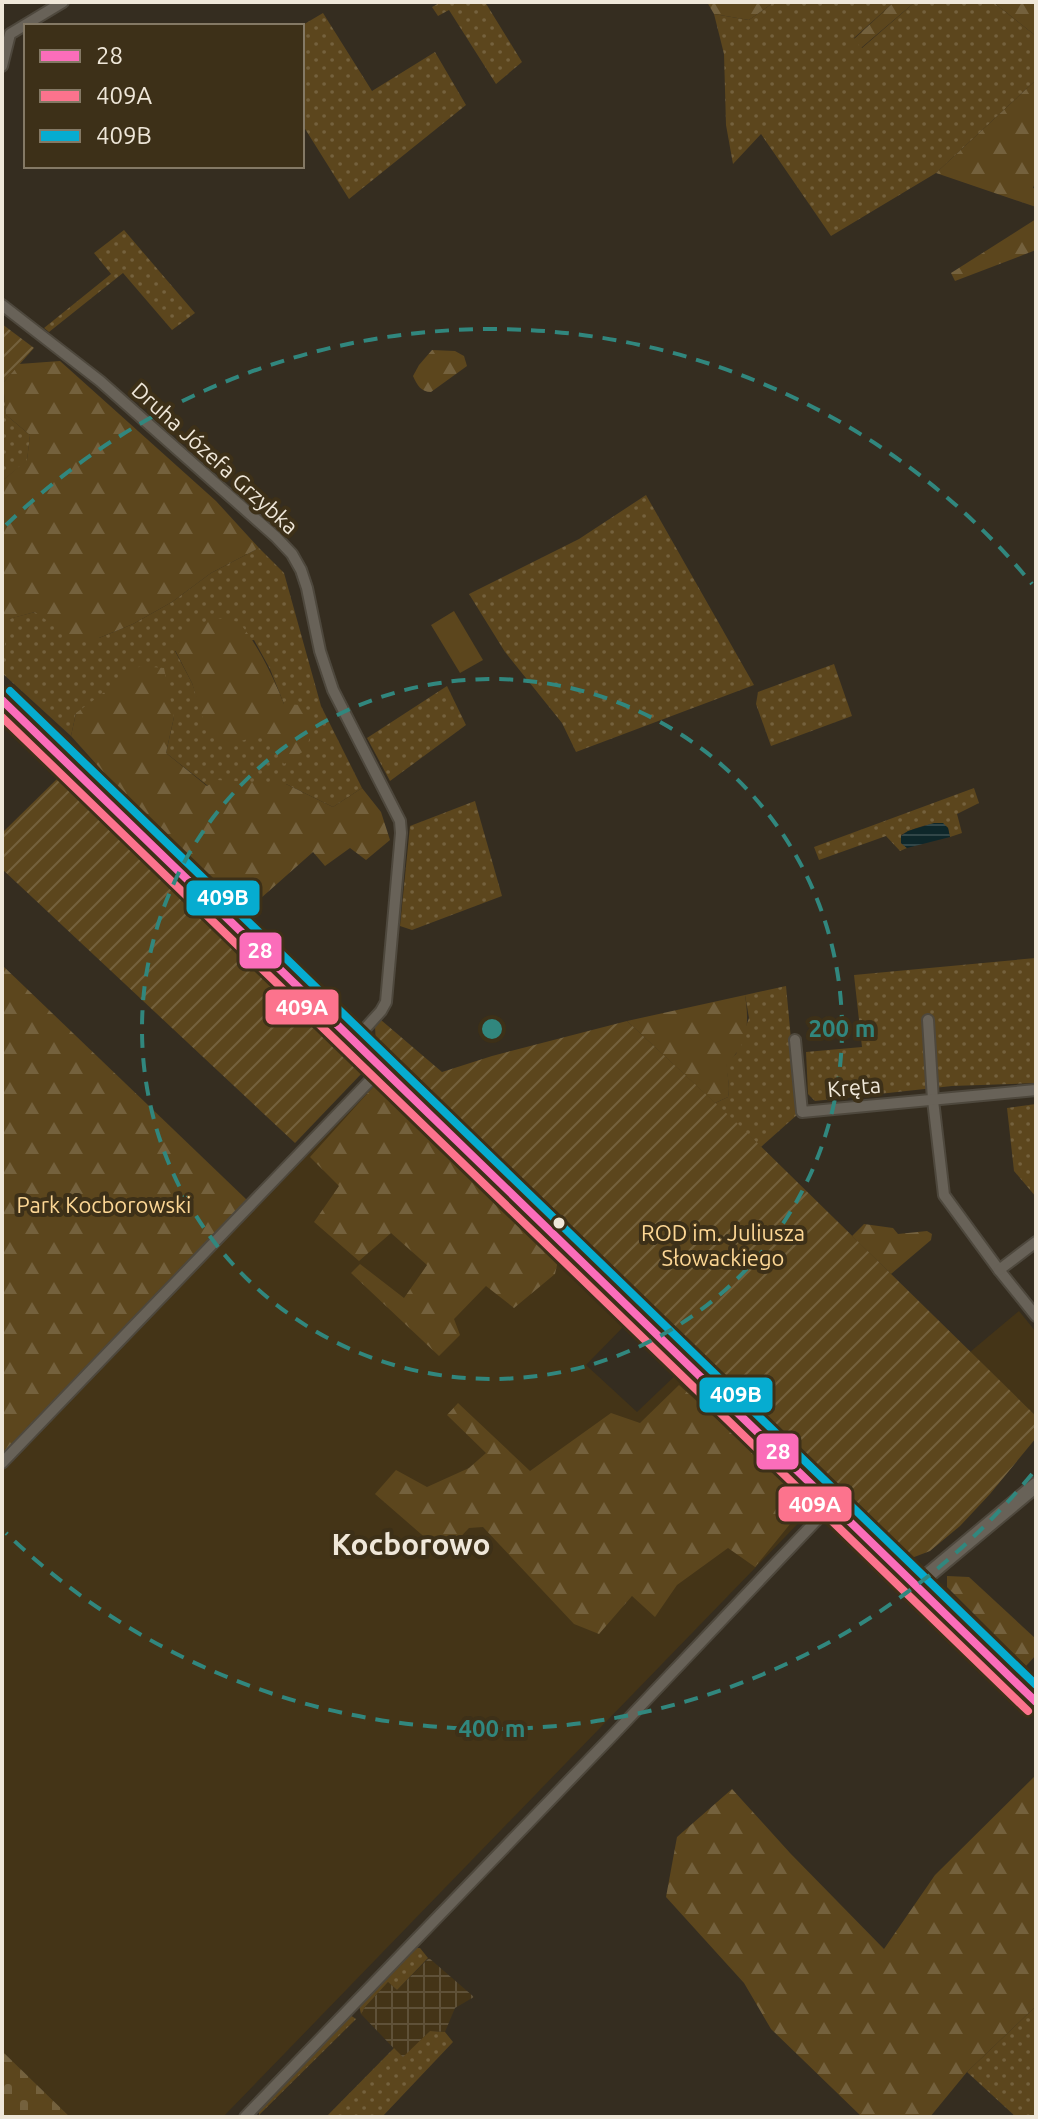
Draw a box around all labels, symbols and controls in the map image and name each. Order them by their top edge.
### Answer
legend [24,24,304,168]
text: 28 [96,42,123,69]
text: 409A [96,82,153,109]
text: 409B [96,122,152,149]
street label: Druha Józefa Grzybka [127,377,303,539]
line badge: 409B [185,879,261,917]
text: 409B [197,884,249,909]
line badge: 28 [238,931,283,970]
text: 28 [248,937,272,962]
line badge: 409A [264,988,340,1026]
text: 409A [276,994,329,1019]
centre of rings [478,1015,506,1043]
text: 200 m [809,1015,875,1042]
street label: Kręta [826,1072,882,1101]
park label: Park Kocborowski [17,1192,191,1217]
unlabelled marker [551,1215,567,1231]
park label: ROD im. Juliusza Słowackiego [641,1220,805,1270]
line badge: 409B [698,1376,774,1414]
text: 409B [710,1381,762,1406]
line badge: 28 [755,1432,800,1471]
text: 28 [766,1438,790,1463]
line badge: 409A [777,1485,853,1523]
text: 409A [789,1491,842,1516]
district label: Kocborowo [332,1527,490,1561]
text: 400 m [459,1715,525,1742]

